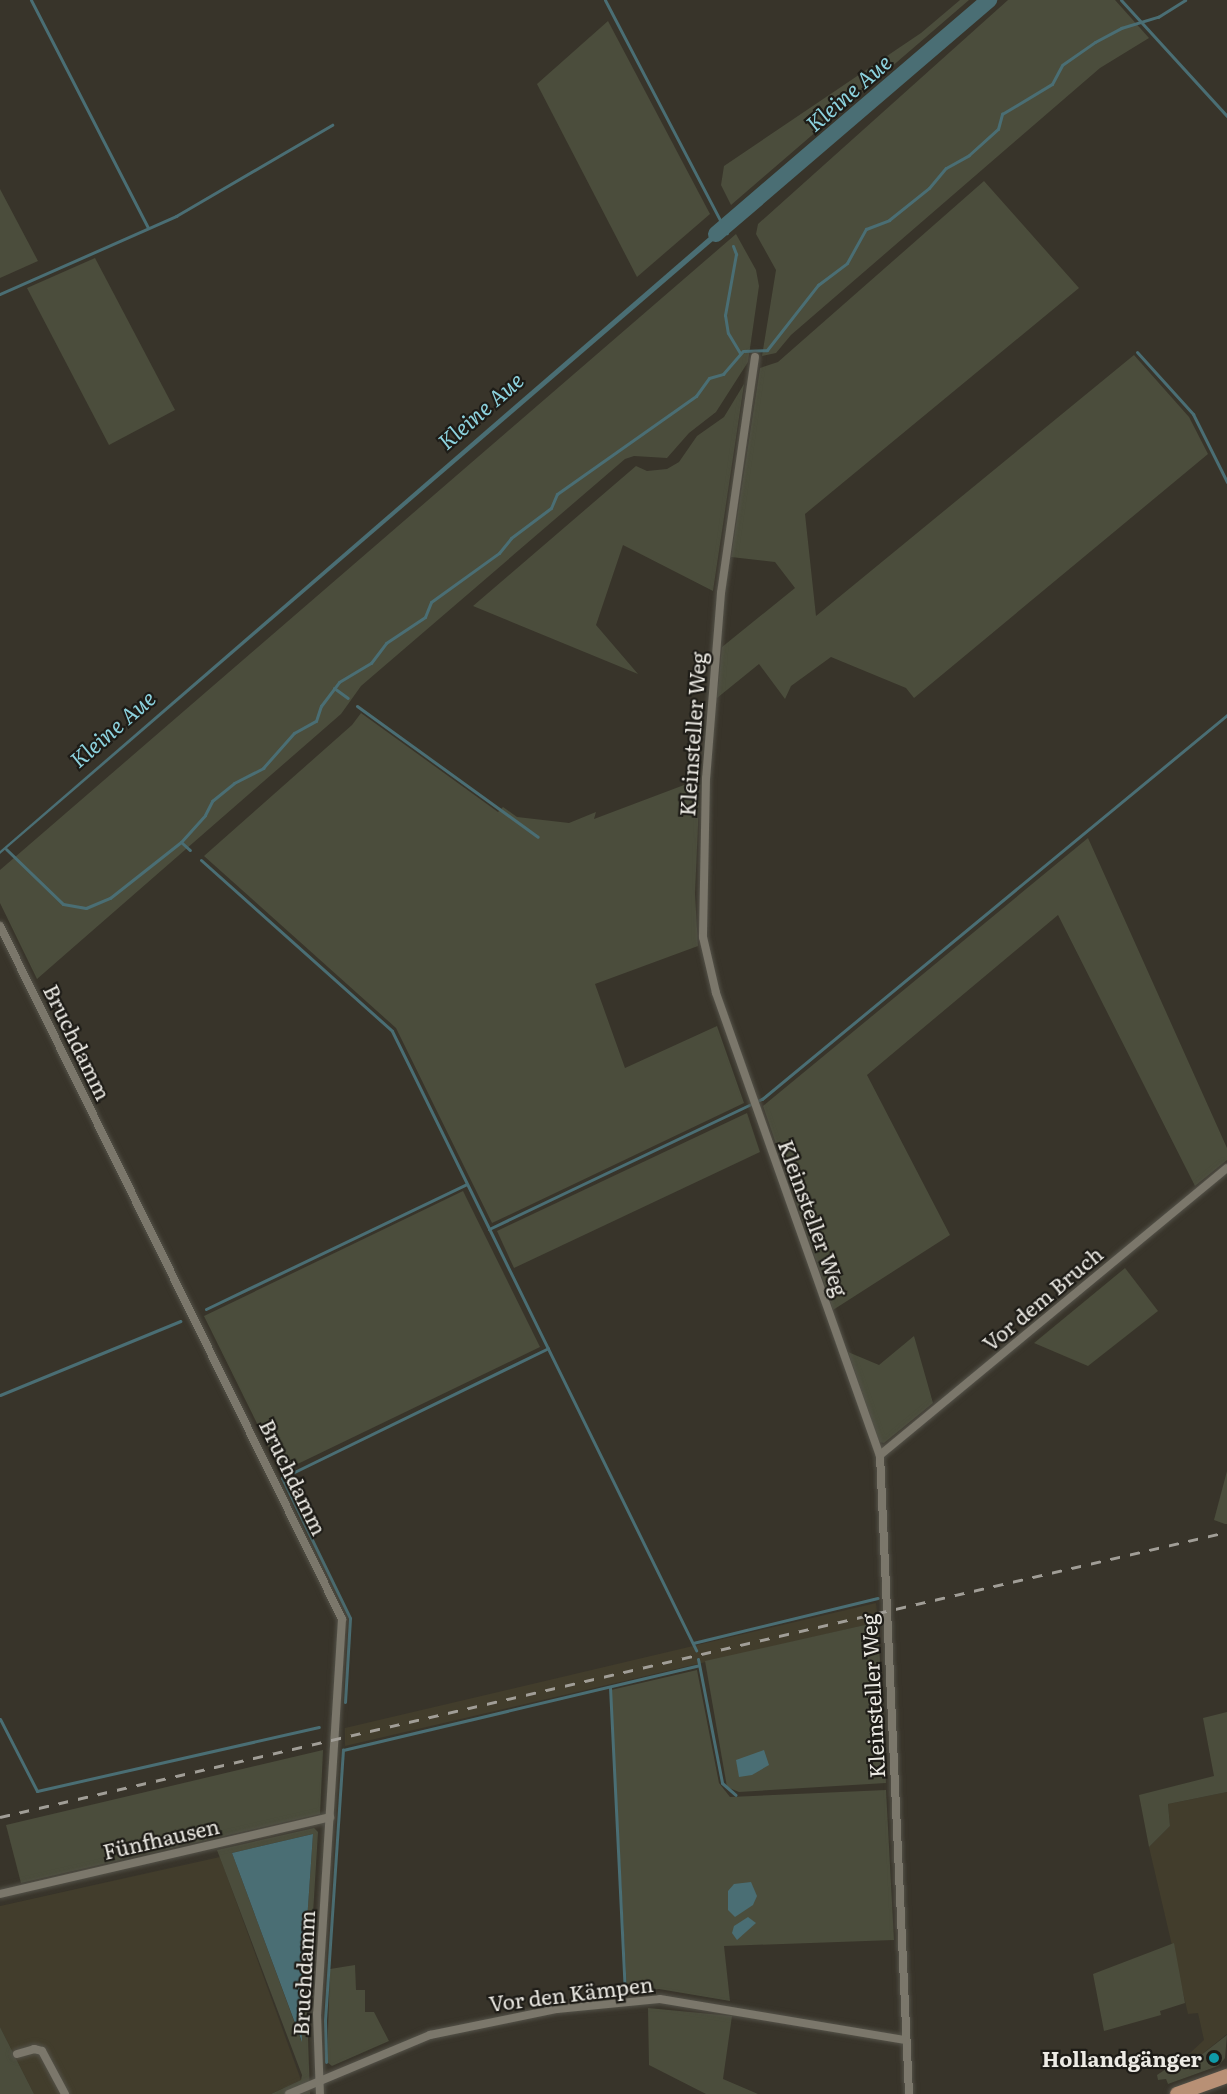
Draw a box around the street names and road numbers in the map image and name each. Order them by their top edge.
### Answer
street label: Kleinsteller Weg [674,651,710,817]
street label: Bruchdamm [39,980,117,1104]
street label: Kleinsteller Weg [774,1136,854,1300]
street label: Vor dem Bruch [977,1240,1107,1356]
street label: Bruchdamm [255,1415,333,1539]
street label: Kleinsteller Weg [855,1613,889,1779]
street label: Fünfhausen [100,1812,222,1864]
street label: Bruchdamm [287,1910,319,2036]
street label: Vor den Kämpen [487,1970,655,2016]

